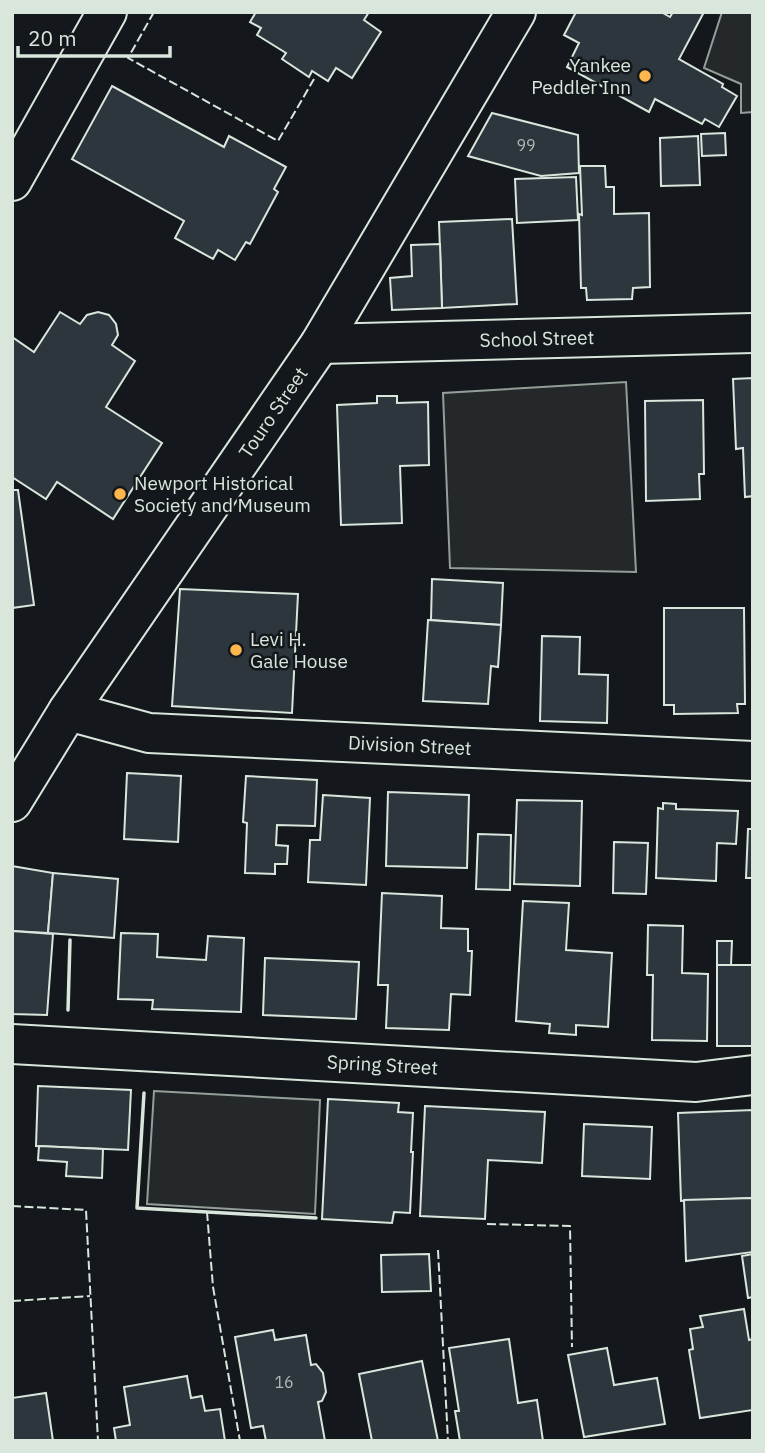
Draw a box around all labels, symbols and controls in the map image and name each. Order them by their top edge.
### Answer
scale bar [18,14,170,58]
text: 20 m [28,24,77,52]
place label: Yankee Peddler Inn [531,53,631,99]
marker: Yankee Peddler Inn [637,68,653,84]
house number: 99 [516,135,536,155]
street label: School Street [479,325,594,352]
street label: Touro Street [233,362,313,463]
place label: Newport Historical Society and Museum [134,471,311,517]
marker: Newport Historical Society and Museum [112,486,128,502]
place label: Levi H. Gale House [250,627,348,673]
marker: Levi H. Gale House [228,642,244,658]
street label: Division Street [347,730,472,760]
street label: Spring Street [326,1050,439,1080]
house number: 16 [274,1372,294,1392]

